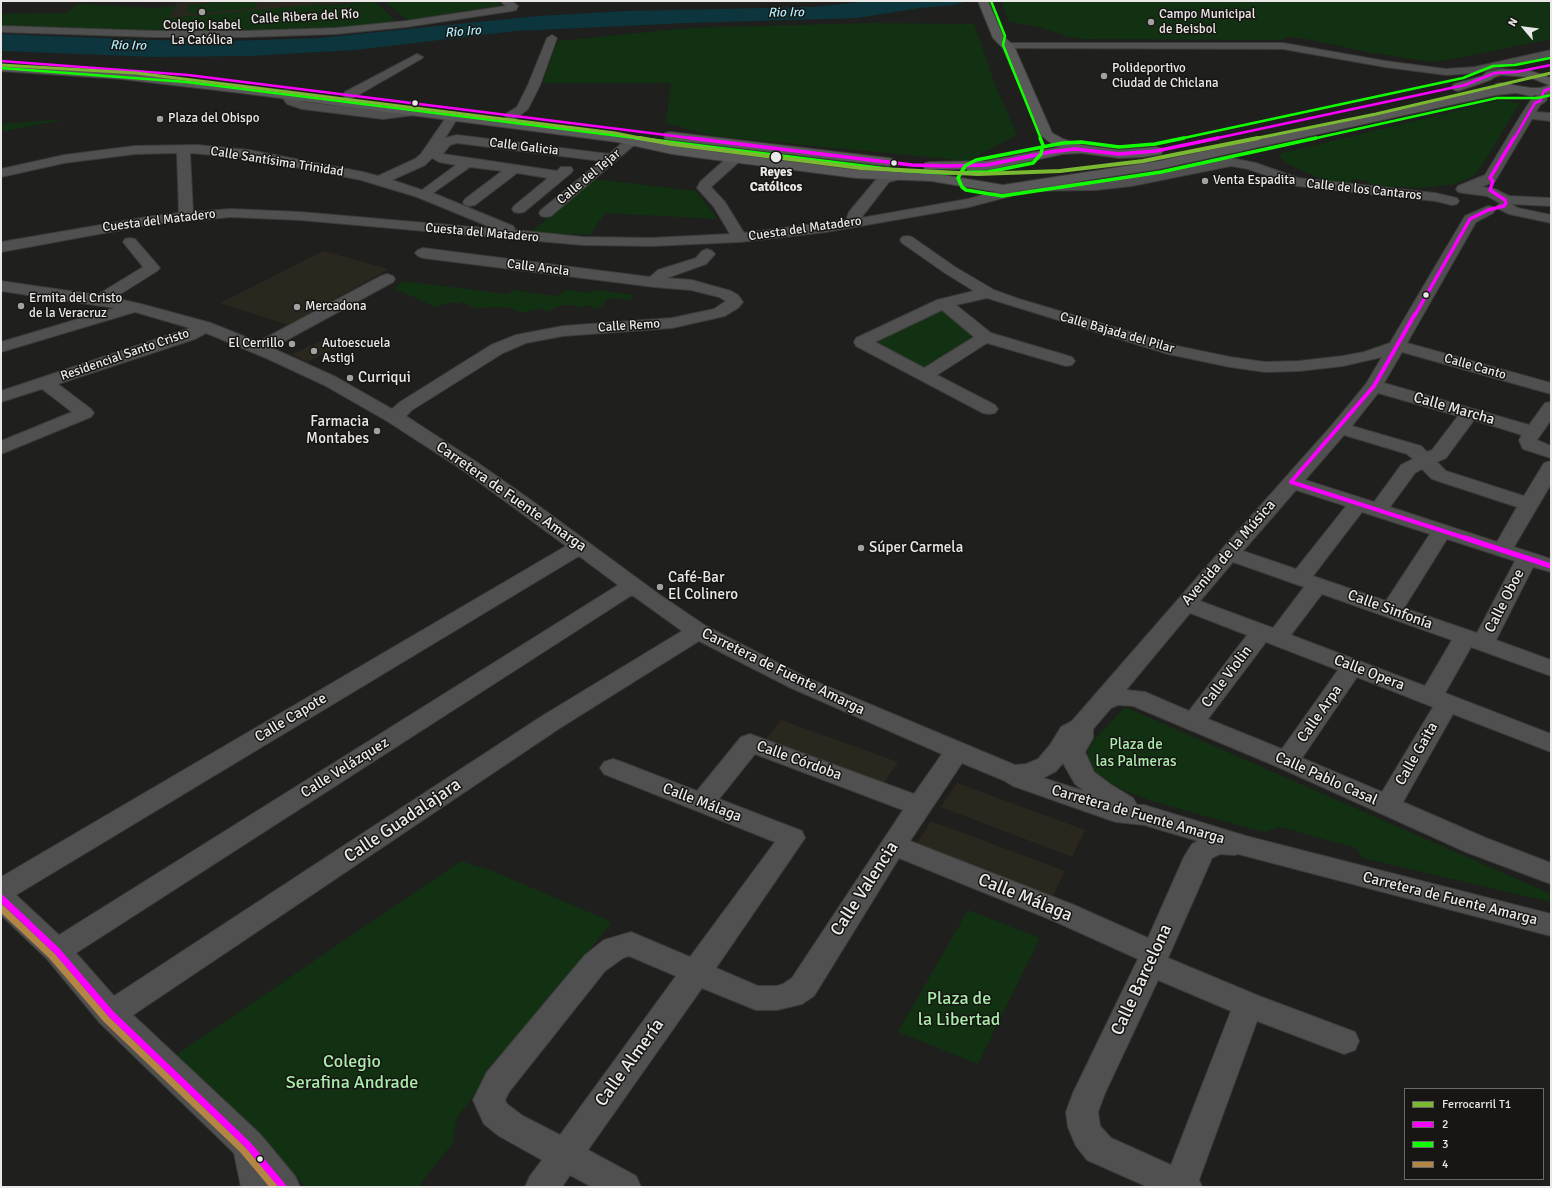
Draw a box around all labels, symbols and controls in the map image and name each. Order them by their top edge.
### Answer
water label: Rio Iro [768,5,804,21]
street label: Calle Ribera del Río [251,6,359,28]
marker: Colegio Isabel La Católica [197,7,207,17]
place label: Campo Municipal de Beisbol [1159,7,1256,38]
north arrow [1504,8,1544,48]
text: N [1505,16,1520,29]
marker: Campo Municipal de Beisbol [1146,17,1156,27]
place label: Colegio Isabel La Católica [163,18,241,49]
water label: Rio Iro [444,23,482,41]
water label: Rio Iro [110,38,146,54]
place label: Polideportivo Ciudad de Chiclana [1112,61,1219,92]
marker: Polideportivo Ciudad de Chiclana [1099,71,1109,81]
unlabelled marker [410,98,420,108]
place label: Plaza del Obispo [168,111,259,127]
marker: Plaza del Obispo [155,114,165,124]
street label: Calle Galicia [488,135,560,159]
street label: Calle Santísima Trinidad [209,144,345,180]
street label: Calle del Tejar [554,146,624,208]
marker: Reyes Católicos [769,150,783,164]
unlabelled marker [889,158,899,168]
place label: Reyes Católicos [750,165,802,196]
place label: Venta Espadita [1213,173,1295,189]
marker: Venta Espadita [1200,176,1210,186]
street label: Calle de los Cantaros [1306,176,1422,204]
street label: Cuesta del Matadero [102,206,216,236]
street label: Cuesta del Matadero [748,213,862,245]
street label: Cuesta del Matadero [425,220,539,246]
street label: Calle Ancla [506,256,570,280]
unlabelled marker [1421,290,1431,300]
place label: Ermita del Cristo de la Veracruz [29,291,122,322]
place label: Mercadona [305,299,367,315]
marker: Ermita del Cristo de la Veracruz [16,301,26,311]
marker: Mercadona [292,302,302,312]
street label: Calle Bajada del Pilar [1058,309,1176,357]
street label: Calle Remo [597,316,661,336]
street label: Residencial Santo Cristo [59,326,191,384]
place label: El Cerrillo [228,336,284,352]
place label: Autoescuela Astigi [322,336,390,367]
marker: El Cerrillo [287,339,297,349]
marker: Autoescuela Astigi [309,346,319,356]
street label: Calle Canto [1442,351,1508,383]
place label: Curriqui [358,369,411,387]
marker: Curriqui [345,373,355,383]
street label: Calle Marcha [1411,389,1497,429]
place label: Farmacia Montabes [306,413,369,448]
marker: Farmacia Montabes [372,426,382,436]
street label: Carretera de Fuente Amarga [432,438,590,556]
street label: Avenida de la Música [1178,497,1280,609]
place label: Súper Carmela [869,539,963,557]
marker: Súper Carmela [856,543,866,553]
street label: Calle Oboe [1481,566,1529,636]
place label: Café-Bar El Colinero [668,569,738,604]
marker: Café-Bar El Colinero [655,582,665,592]
street label: Calle Sinfonía [1345,586,1435,634]
street label: Carretera de Fuente Amarga [698,625,868,719]
street label: Calle Violin [1198,642,1256,712]
street label: Calle Opera [1331,651,1407,695]
street label: Calle Arpa [1294,682,1346,746]
street label: Calle Capote [252,690,330,746]
street label: Calle Gaita [1392,719,1442,789]
street label: Calle Velázquez [298,734,392,802]
park label: Plaza de las Palmeras [1095,736,1177,771]
street label: Calle Córdoba [754,737,844,785]
street label: Calle Pablo Casal [1272,748,1380,810]
street label: Calle Guadalajara [340,774,466,868]
street label: Calle Málaga [660,780,744,826]
street label: Carretera de Fuente Amarga [1049,782,1227,848]
street label: Calle Valencia [826,838,904,940]
street label: Calle Málaga [975,869,1075,927]
street label: Carretera de Fuente Amarga [1361,869,1539,929]
street label: Calle Barcelona [1107,921,1177,1039]
park label: Plaza de la Libertad [918,988,1000,1030]
street label: Calle Almería [591,1015,669,1111]
park label: Colegio Serafina Andrade [286,1051,418,1094]
legend [1404,1088,1544,1180]
text: Ferrocarril T1 [1442,1097,1511,1112]
text: 2 [1442,1117,1448,1132]
text: 3 [1442,1137,1448,1152]
unlabelled marker [255,1154,265,1164]
text: 4 [1442,1157,1448,1172]

